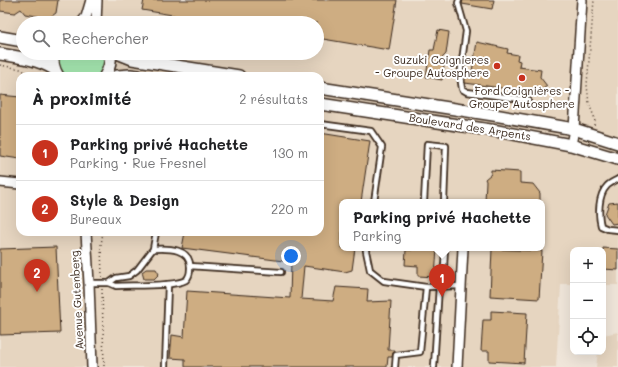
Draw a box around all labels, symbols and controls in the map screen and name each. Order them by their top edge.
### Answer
search box [16,16,324,60]
icon: search [30,27,52,49]
text: Rechercher [62,28,149,48]
place label: Suzuki Coignieres - Groupe Autosphere [375,52,489,80]
marker: Suzuki Coignieres - Groupe Autosphere [492,61,502,71]
marker: Ford Coignières - Groupe Autosphere [517,73,527,83]
place label: Ford Coignières - Groupe Autosphere [469,83,575,111]
text: À proximité [32,87,131,109]
text: 2 résultats [239,90,308,107]
street label: Boulevard des Arpents [408,109,532,144]
text: Parking privé Hachette [70,134,248,154]
text: 1 [42,144,48,161]
text: 130 m [272,144,308,161]
text: Parking · Rue Fresnel [70,154,207,171]
text: Style & Design [70,190,179,210]
popup [339,199,545,251]
text: 2 [41,200,49,217]
text: 220 m [271,200,308,217]
text: Parking privé Hachette [353,207,531,227]
text: Bureaux [70,210,122,227]
text: Parking [353,227,401,244]
your location [281,246,301,266]
map controls [570,247,606,355]
button: + [570,247,606,283]
street label: Avenue Gutenberg [66,250,87,350]
pin: 2 [24,259,50,292]
pin: 1 [429,264,455,297]
button: − [570,283,606,319]
button: locate [570,319,606,355]

